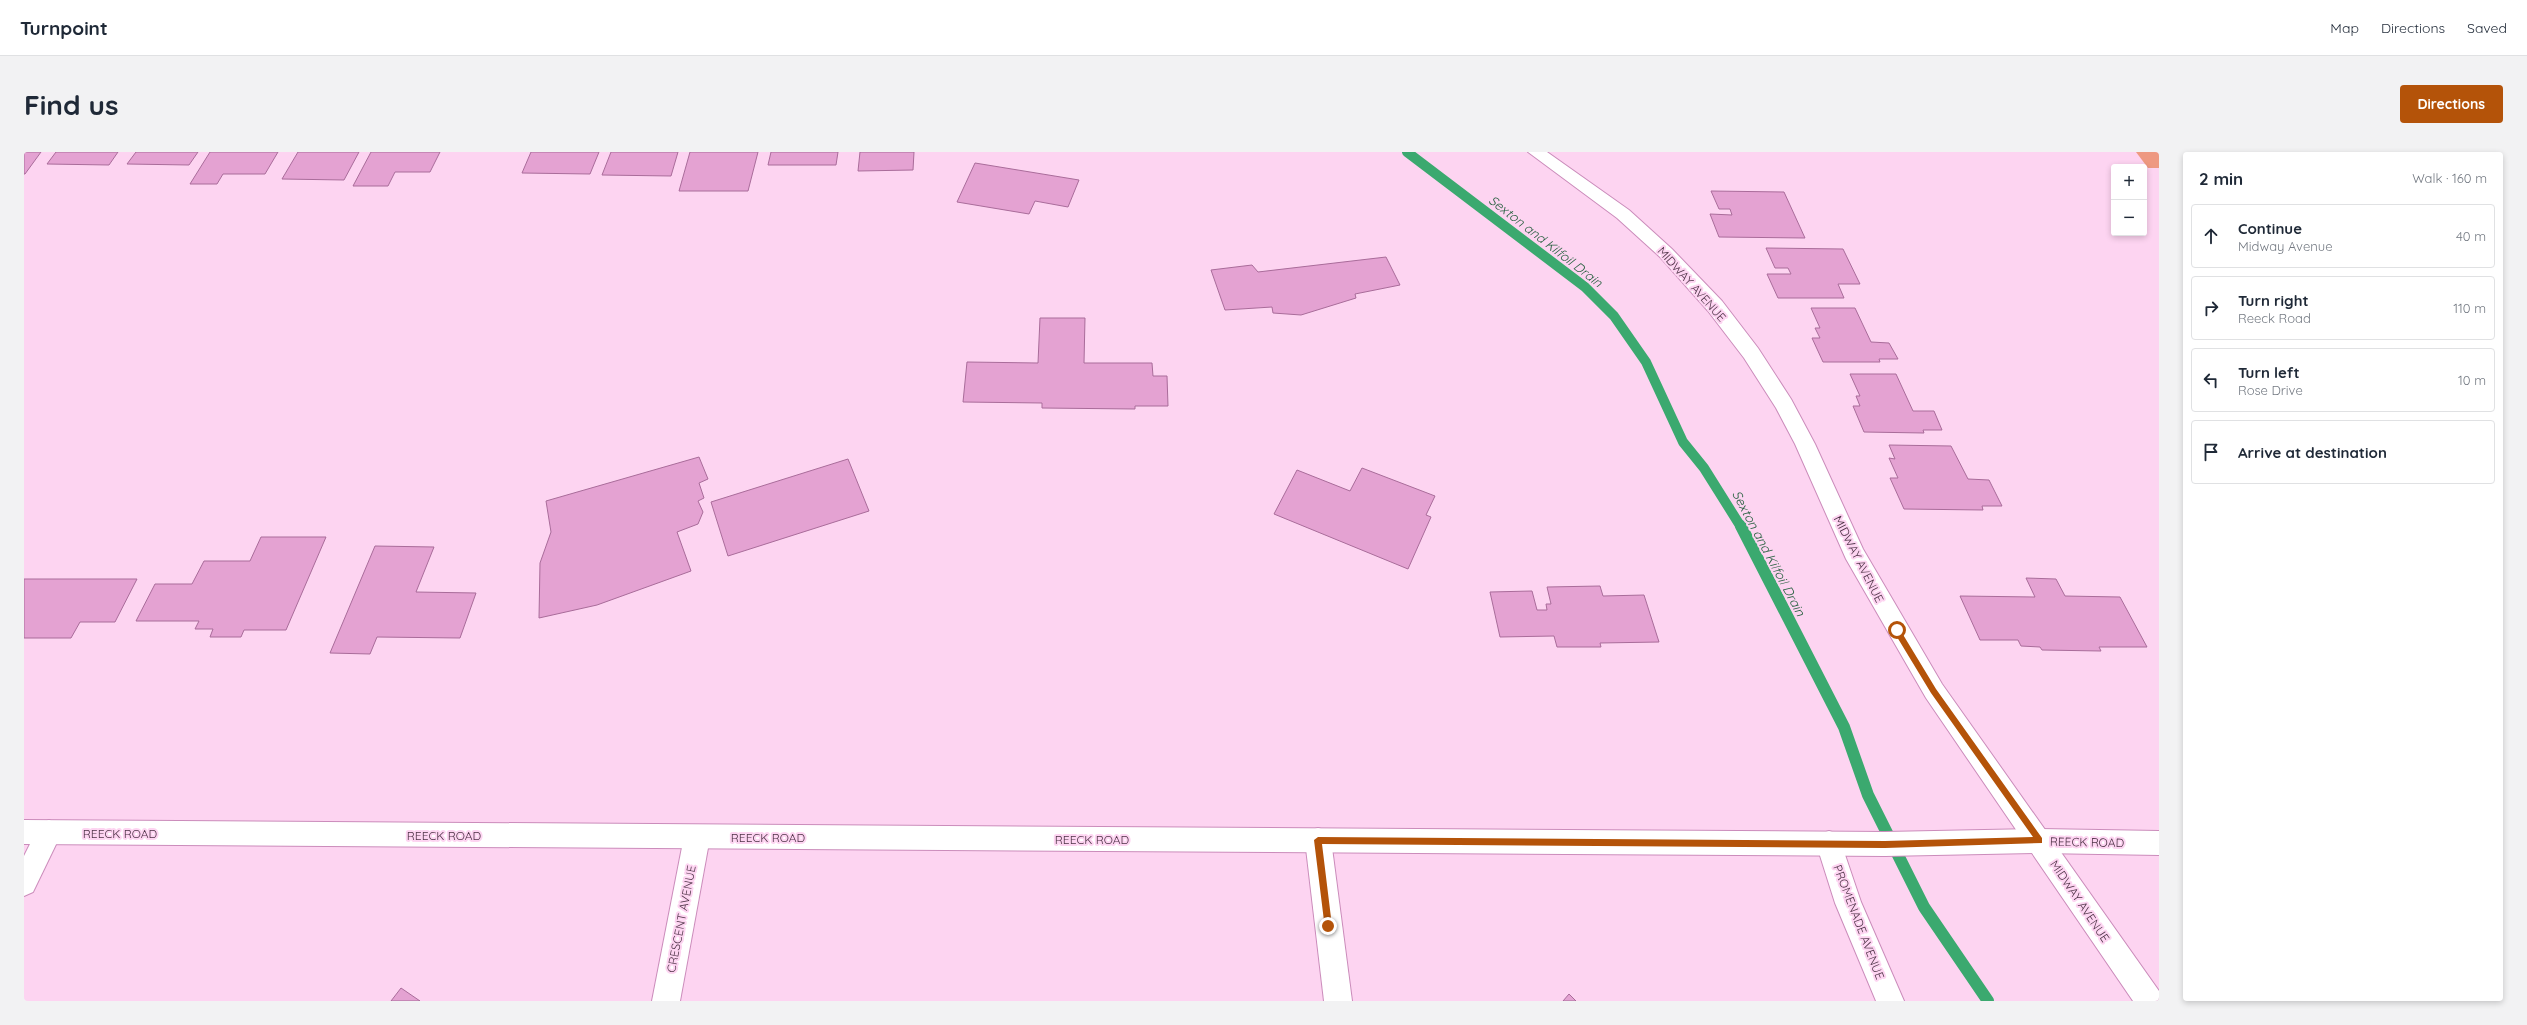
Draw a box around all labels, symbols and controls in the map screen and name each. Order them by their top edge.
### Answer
text: Turnpoint [20,16,108,40]
text: Map [2330,19,2359,37]
text: Directions [2381,19,2445,37]
text: Saved [2467,19,2507,37]
button: Directions [2400,85,2503,123]
text: Find us [24,87,118,122]
map controls [2111,164,2147,236]
button: + [2111,164,2147,200]
text: 2 min [2199,168,2243,189]
text: Walk · 160 m [2412,170,2487,186]
water label: Sexton and Kilfoil Drain [1486,192,1606,291]
button: − [2111,200,2147,236]
text: Continue [2238,219,2302,238]
icon: ahead [2200,225,2222,247]
text: 40 m [2456,228,2486,244]
text: Midway Avenue [2238,238,2333,254]
street label: MIDWAY AVENUE [1654,243,1730,325]
text: Turn right [2238,291,2309,310]
icon: right [2200,297,2222,319]
text: 110 m [2453,300,2486,316]
text: Reeck Road [2238,310,2311,326]
text: Turn left [2238,363,2300,382]
icon: left [2200,369,2222,391]
text: 10 m [2458,372,2486,388]
text: Rose Drive [2238,382,2303,398]
icon: arrive [2200,441,2222,463]
text: Arrive at destination [2238,443,2387,462]
water label: Sexton and Kilfoil Drain [1729,487,1809,619]
street label: MIDWAY AVENUE [1831,513,1887,605]
route start [1888,621,1906,639]
street label: REECK ROAD [83,826,158,841]
street label: REECK ROAD [407,828,482,843]
street label: REECK ROAD [731,830,806,845]
street label: REECK ROAD [1055,832,1130,847]
street label: REECK ROAD [2050,834,2125,850]
street label: MIDWAY AVENUE [2047,857,2113,945]
street label: PROMENADE AVENUE [1830,862,1888,982]
street label: CRESCENT AVENUE [663,864,699,974]
route end [1319,917,1337,935]

